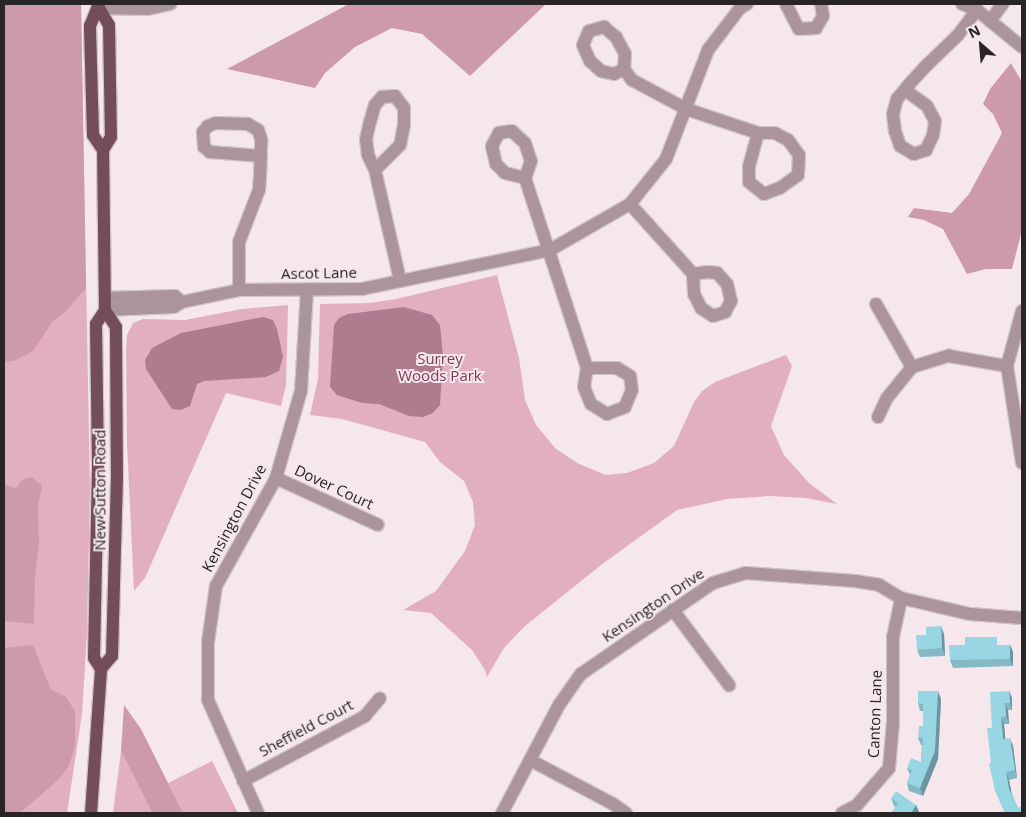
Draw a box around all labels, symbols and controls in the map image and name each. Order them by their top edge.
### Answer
north arrow [956,20,1006,70]
text: N [965,20,983,42]
street label: Ascot Lane [281,263,357,283]
park label: Surrey Woods Park [398,349,482,384]
street label: New Sutton Road [91,429,109,551]
street label: Kensington Drive [198,461,270,575]
street label: Dover Court [292,461,376,513]
street label: Kensington Drive [599,564,707,646]
street label: Canton Lane [864,670,886,758]
street label: Sheffield Court [256,696,356,760]

